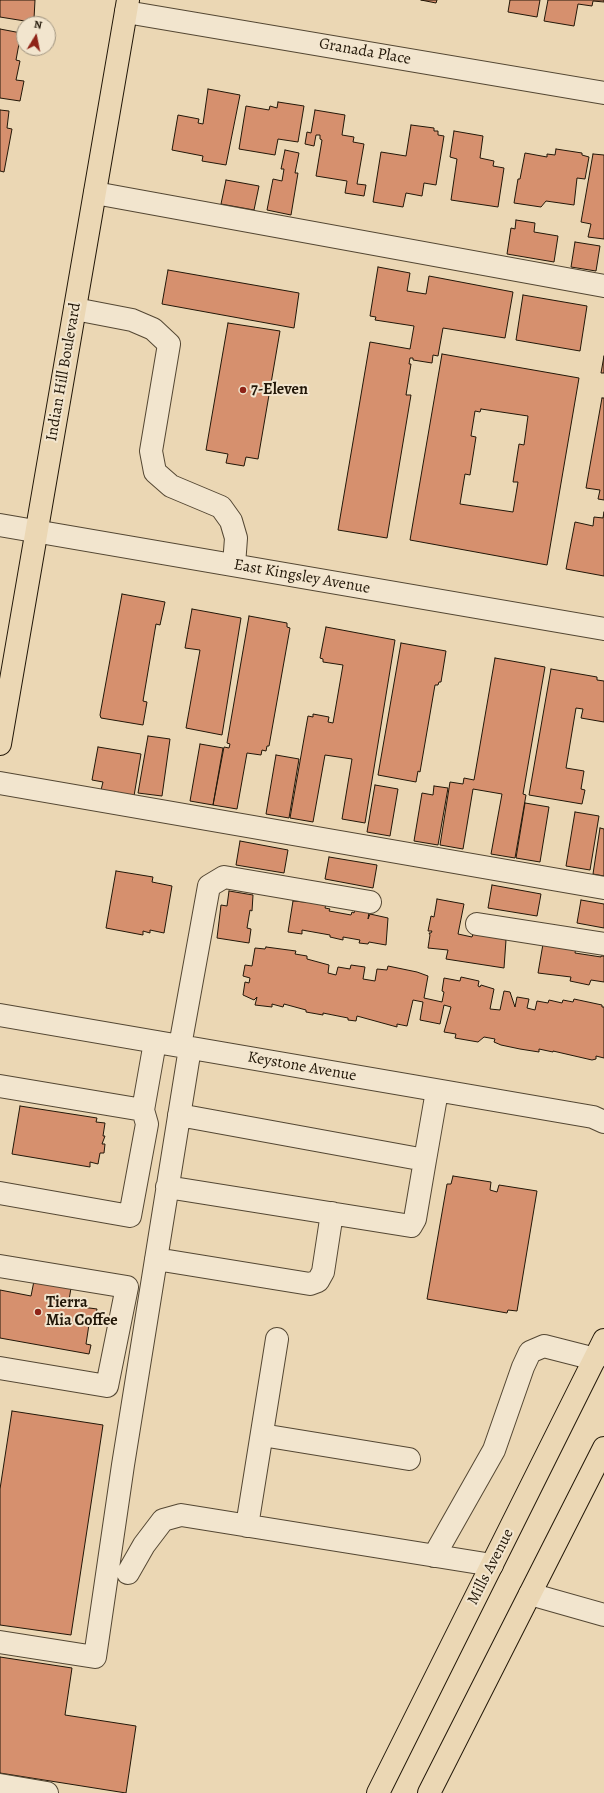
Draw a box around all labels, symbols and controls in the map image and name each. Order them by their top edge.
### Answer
north arrow [16,16,56,56]
text: N [33,17,43,33]
street label: Granada Place [317,34,413,70]
street label: Indian Hill Boulevard [42,301,86,443]
place label: 7-Eleven [251,380,308,400]
marker: 7-Eleven [238,385,248,395]
street label: East Kingsley Avenue [232,556,372,598]
street label: Keystone Avenue [246,1048,358,1086]
place label: Tierra Mia Coffee [46,1293,118,1331]
marker: Tierra Mia Coffee [33,1307,43,1317]
street label: Mills Avenue [464,1526,518,1608]

